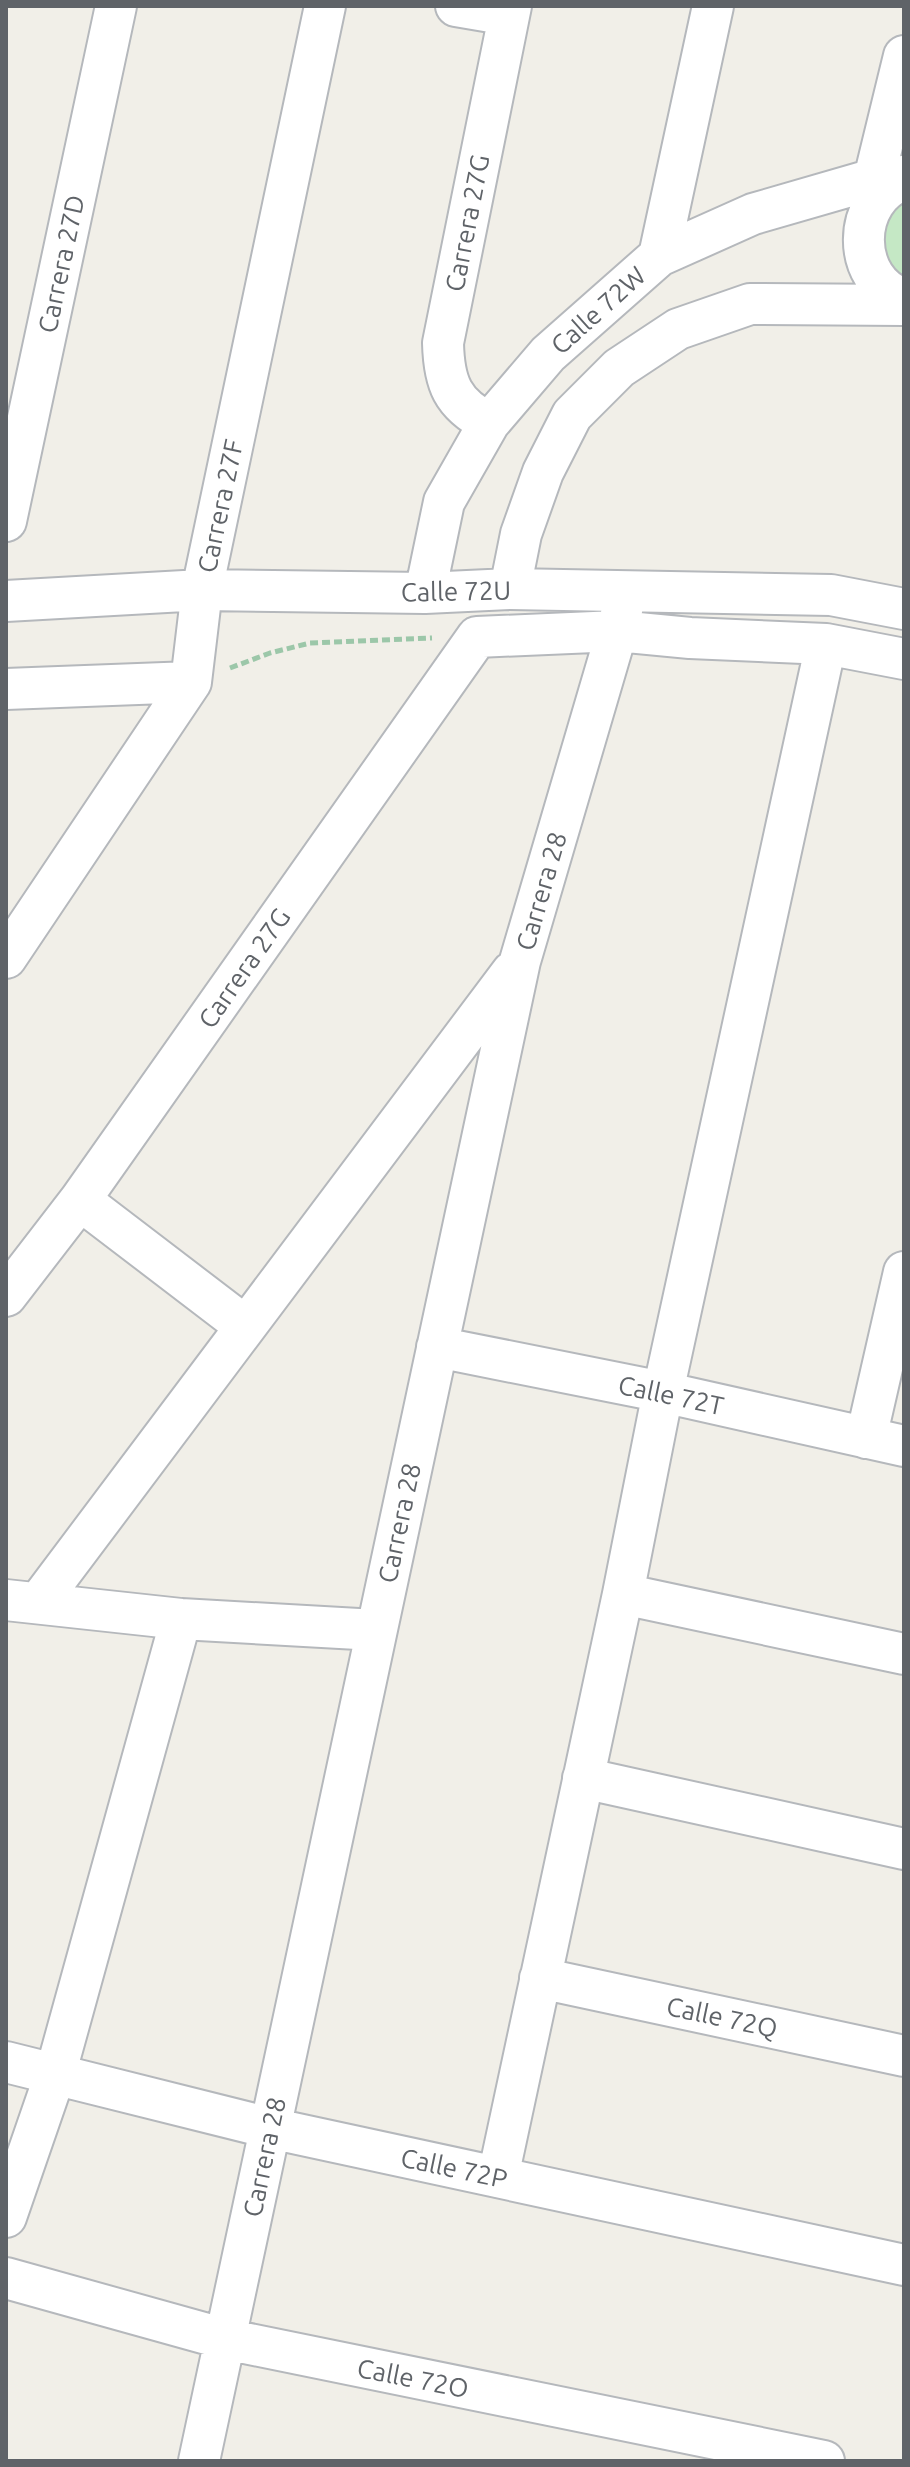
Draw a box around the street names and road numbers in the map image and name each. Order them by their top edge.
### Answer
street label: Carrera 27G [439,152,495,294]
street label: Carrera 27D [32,192,90,336]
street label: Calle 72W [545,260,651,360]
street label: Carrera 27F [192,437,248,575]
street label: Calle 72U [401,576,511,606]
street label: Carrera 28 [510,828,572,954]
street label: Carrera 27G [192,903,296,1033]
street label: Calle 72T [616,1370,726,1420]
street label: Carrera 28 [372,1460,426,1586]
street label: Calle 72Q [664,1991,780,2043]
street label: Carrera 28 [237,2094,291,2220]
street label: Calle 72P [398,2143,510,2193]
street label: Calle 72O [355,2353,471,2403]

